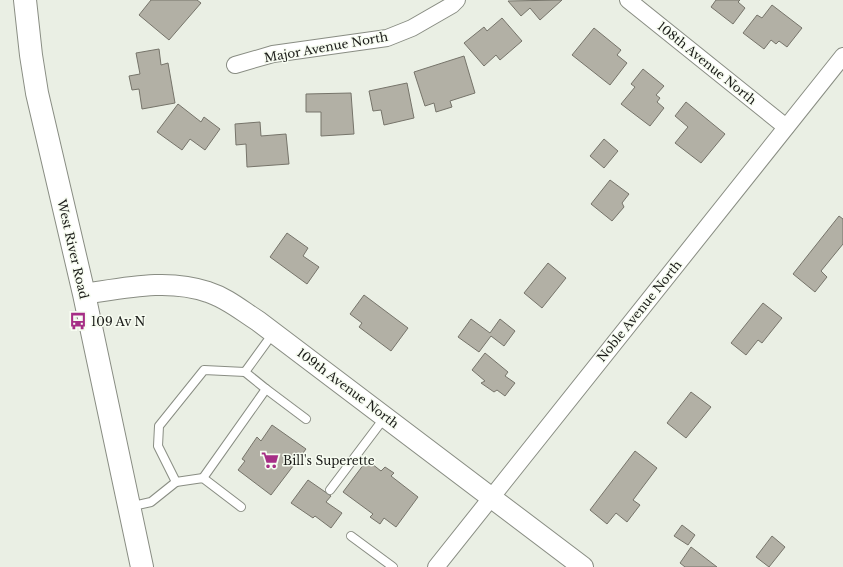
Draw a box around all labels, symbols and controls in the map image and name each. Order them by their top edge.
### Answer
street label: 108th Avenue North [655,18,759,108]
street label: Major Avenue North [263,29,389,65]
street label: West River Road [54,197,92,300]
street label: Noble Avenue North [594,257,684,365]
bus stop icon: 109 Av N [68,311,88,331]
place label: 109 Av N [91,314,146,329]
street label: 109th Avenue North [294,345,402,431]
supermarket icon: Bill's Superette [260,450,280,470]
place label: Bill's Superette [283,453,375,468]

